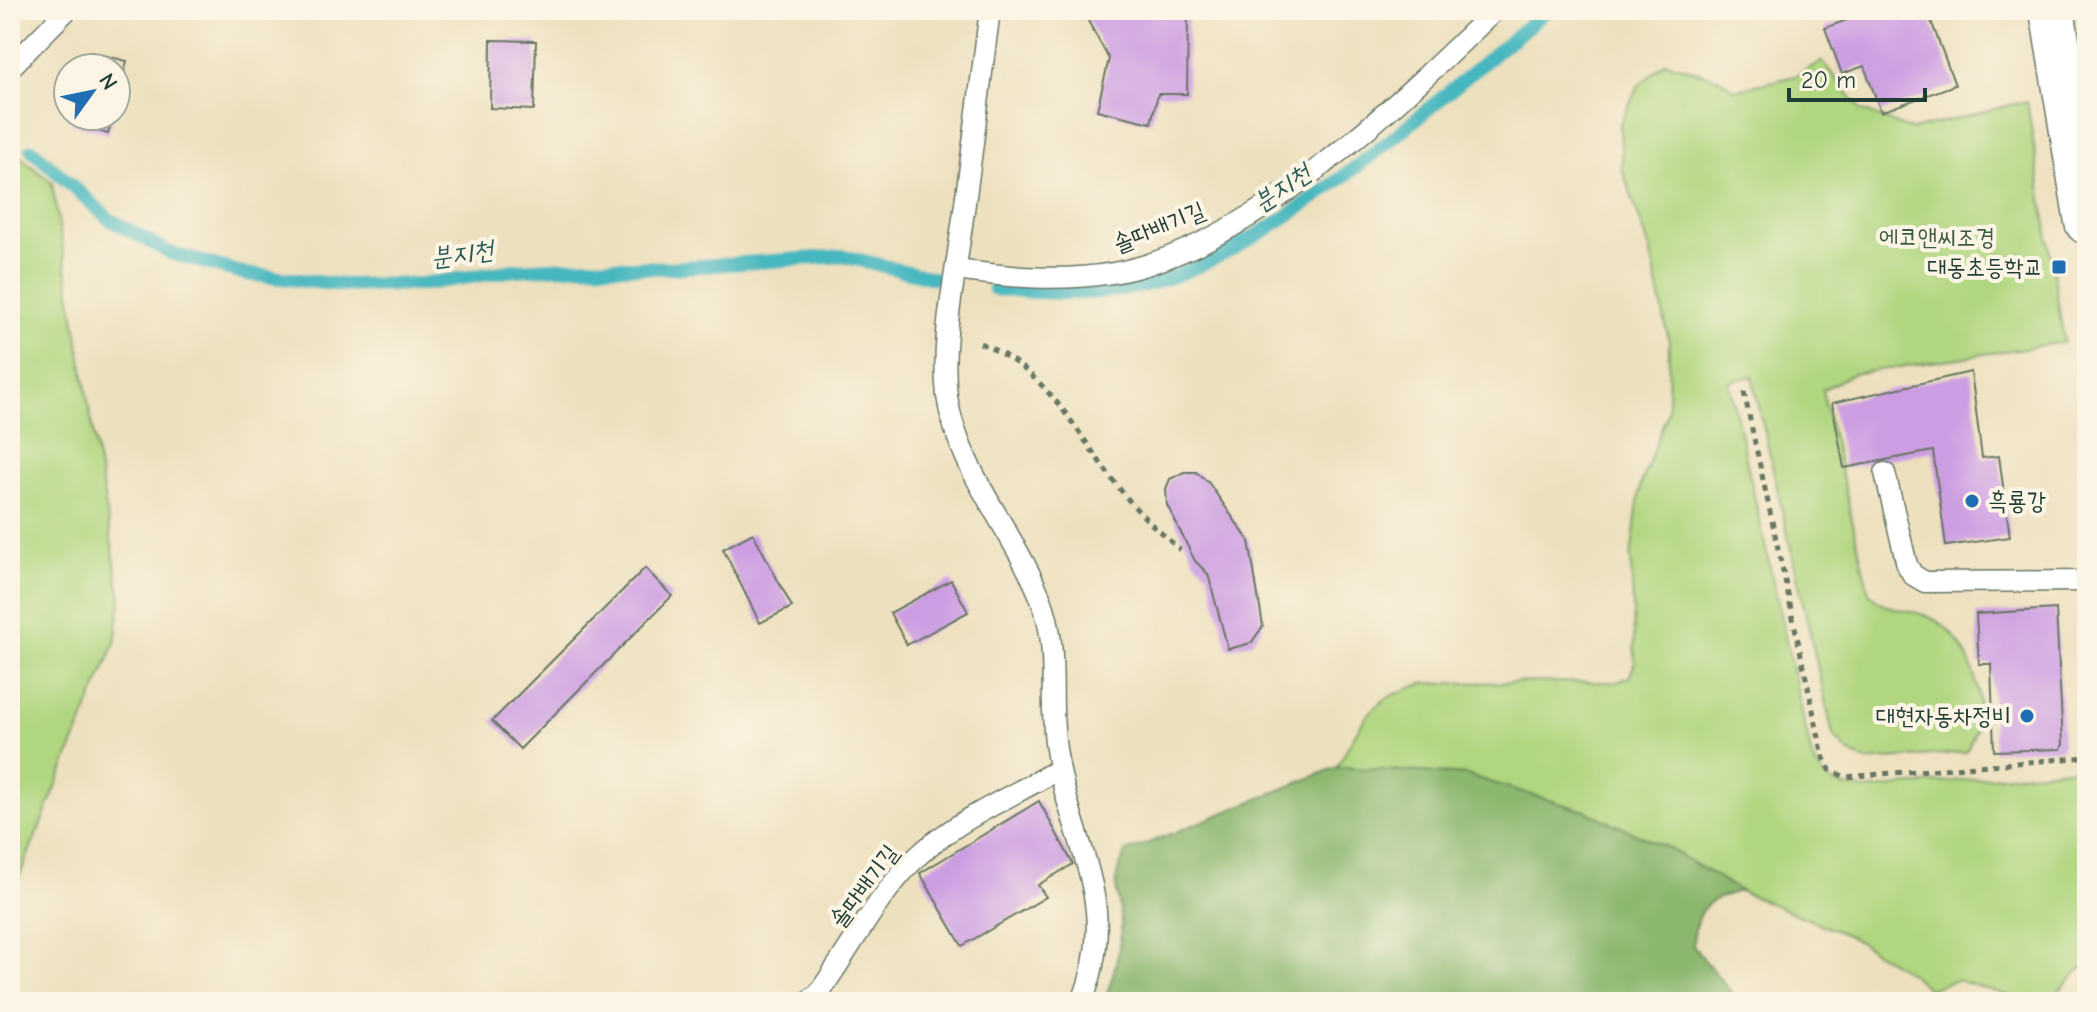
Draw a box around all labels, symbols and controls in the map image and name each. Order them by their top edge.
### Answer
north arrow [52,52,132,132]
scale bar [1789,52,1925,102]
text: 20 m [1801,66,1856,94]
text: N [93,69,123,95]
water label: 분지천 [1248,156,1319,218]
street label: 솔따배기길 [1109,196,1209,258]
park label: 에코앤씨조경 [1879,223,1995,251]
water label: 분지천 [429,234,498,273]
place label: 대동초등학교 [1927,253,2043,281]
marker: 대동초등학교 [2050,258,2068,276]
place label: 흑룡강 [1988,487,2046,515]
marker: 흑룡강 [1963,492,1981,510]
place label: 대현자동차정비 [1876,702,2011,730]
marker: 대현자동차정비 [2018,707,2036,725]
street label: 솔따배기길 [824,839,904,933]

